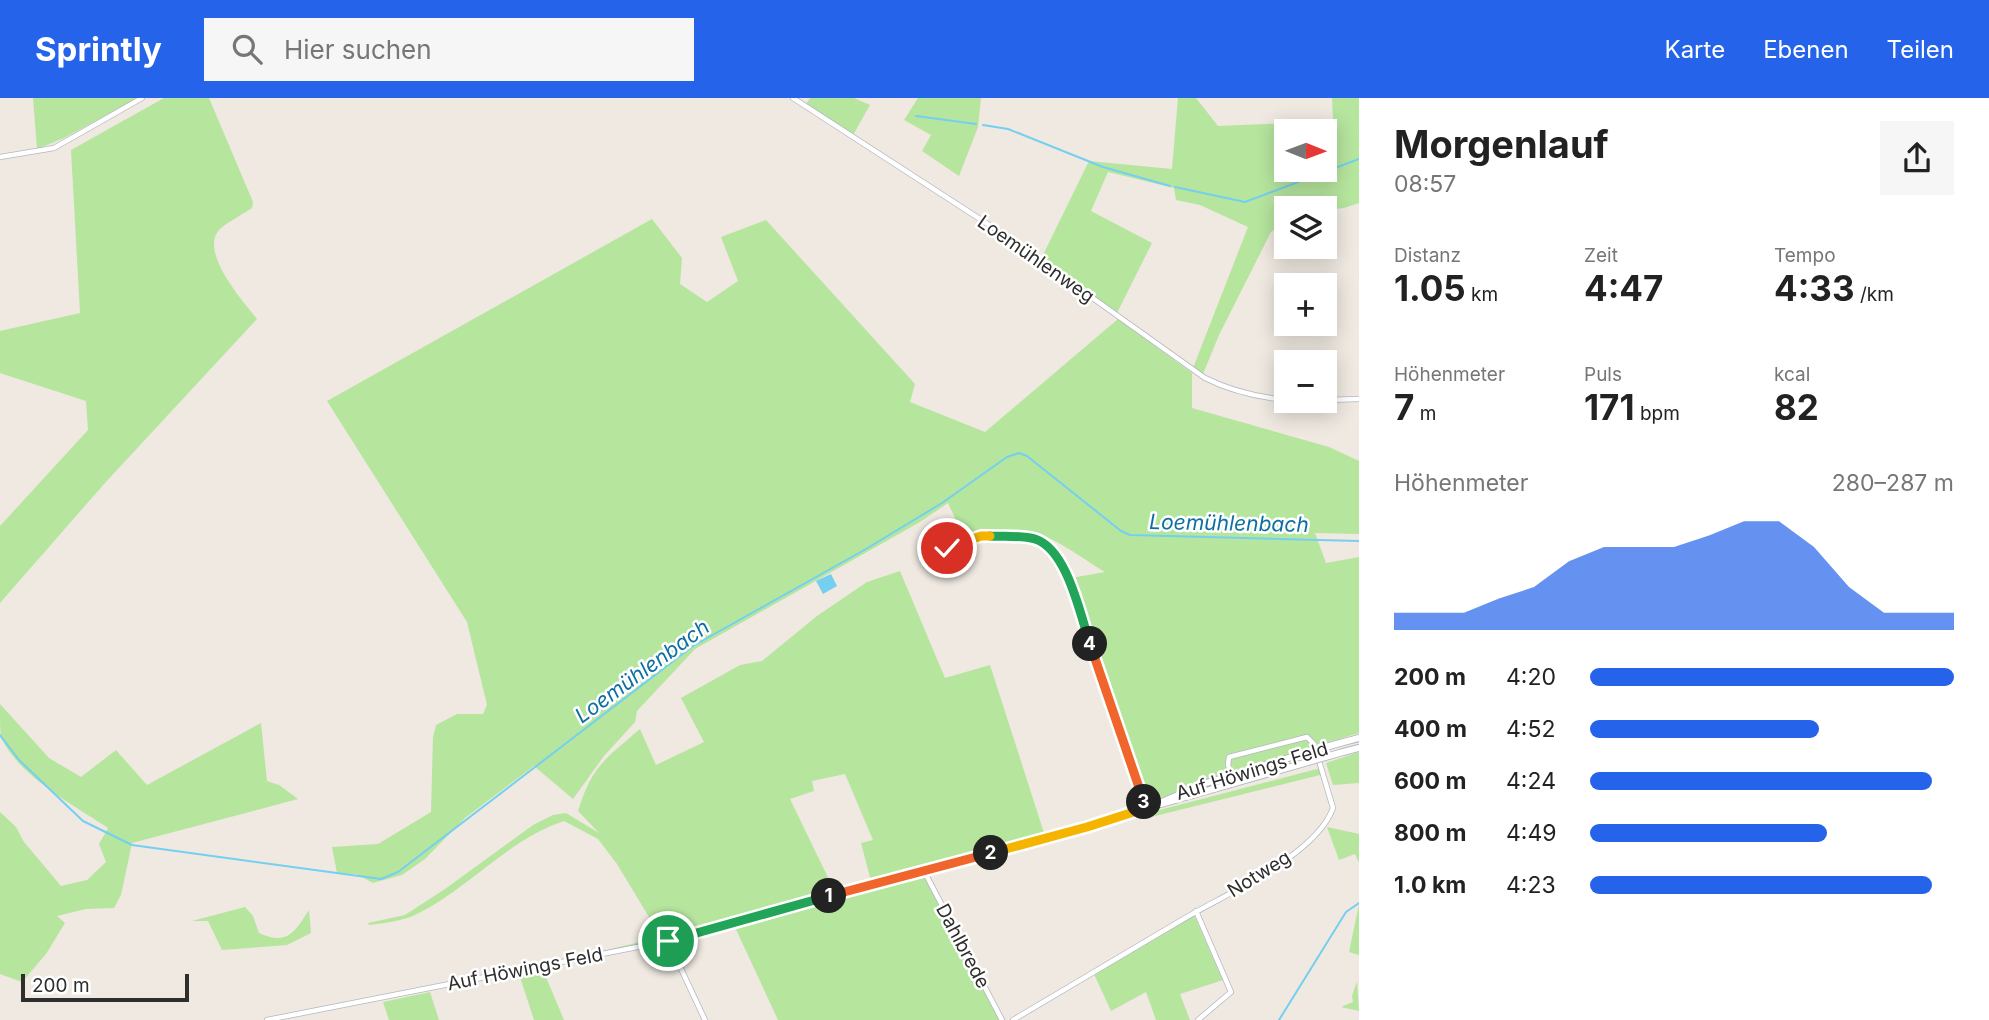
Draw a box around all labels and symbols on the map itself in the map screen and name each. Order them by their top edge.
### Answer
north arrow [1274,119,1337,182]
street label: Loemühlenweg [973,210,1099,308]
water label: Loemühlenbach [1149,509,1309,537]
pin [917,518,977,578]
water label: Loemühlenbach [570,614,714,728]
pin: 4 [1072,626,1108,662]
street label: Auf Höwings Feld [1173,737,1331,805]
pin: 3 [1126,784,1162,820]
pin: 2 [974,836,1009,870]
street label: Notweg [1223,846,1295,902]
pin: 1 [812,878,846,914]
street label: Dahlbrede [931,900,995,992]
pin [638,911,698,971]
street label: Auf Höwings Feld [445,943,605,995]
scale bar [21,971,189,1003]

